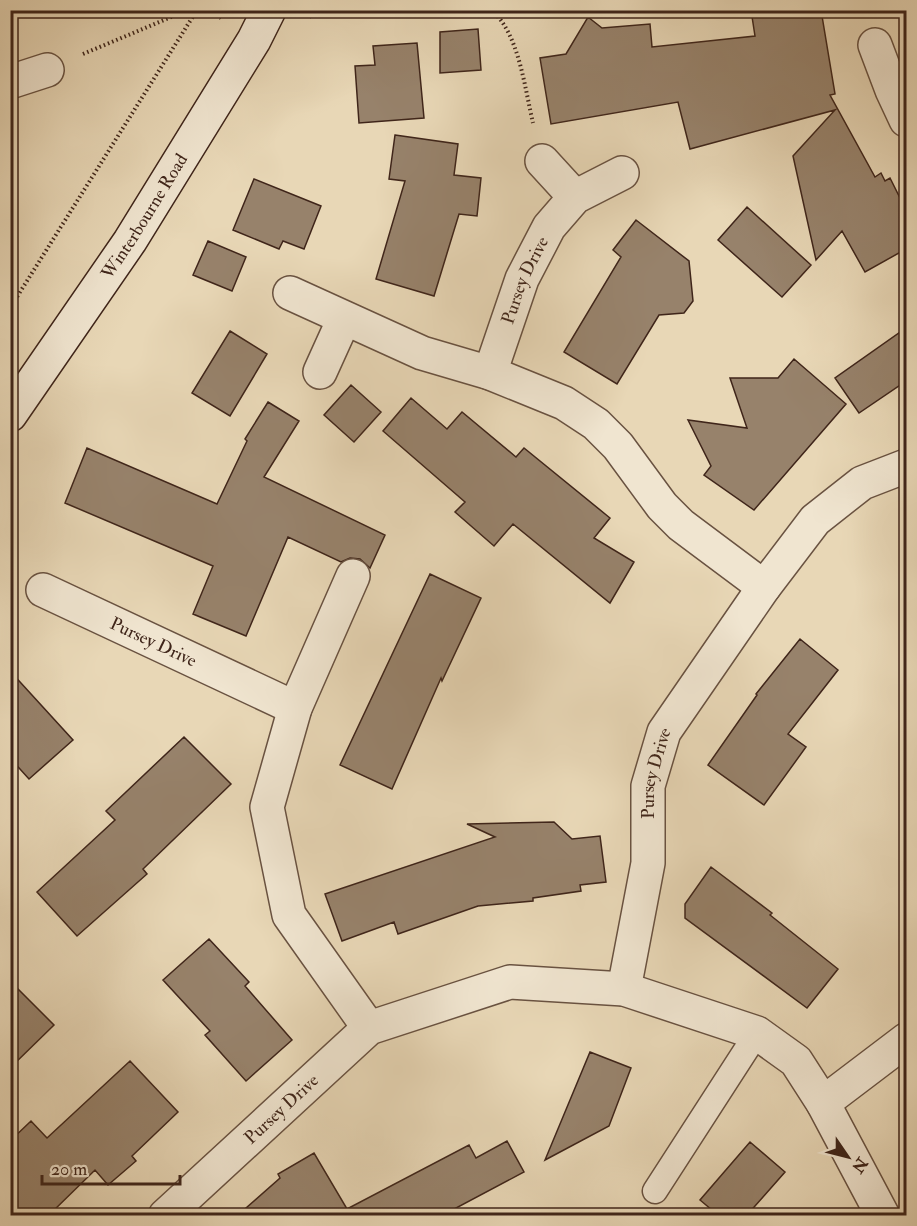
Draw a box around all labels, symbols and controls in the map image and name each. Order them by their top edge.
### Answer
street label: Winterbourne Road [96,149,193,284]
street label: Pursey Drive [496,232,554,327]
street label: Pursey Drive [106,612,201,673]
street label: Pursey Drive [637,722,676,819]
street label: Pursey Drive [239,1069,324,1149]
north arrow [818,1127,878,1187]
scale bar [42,1148,180,1186]
text: N [847,1153,872,1177]
text: 20 m [51,1158,87,1181]

